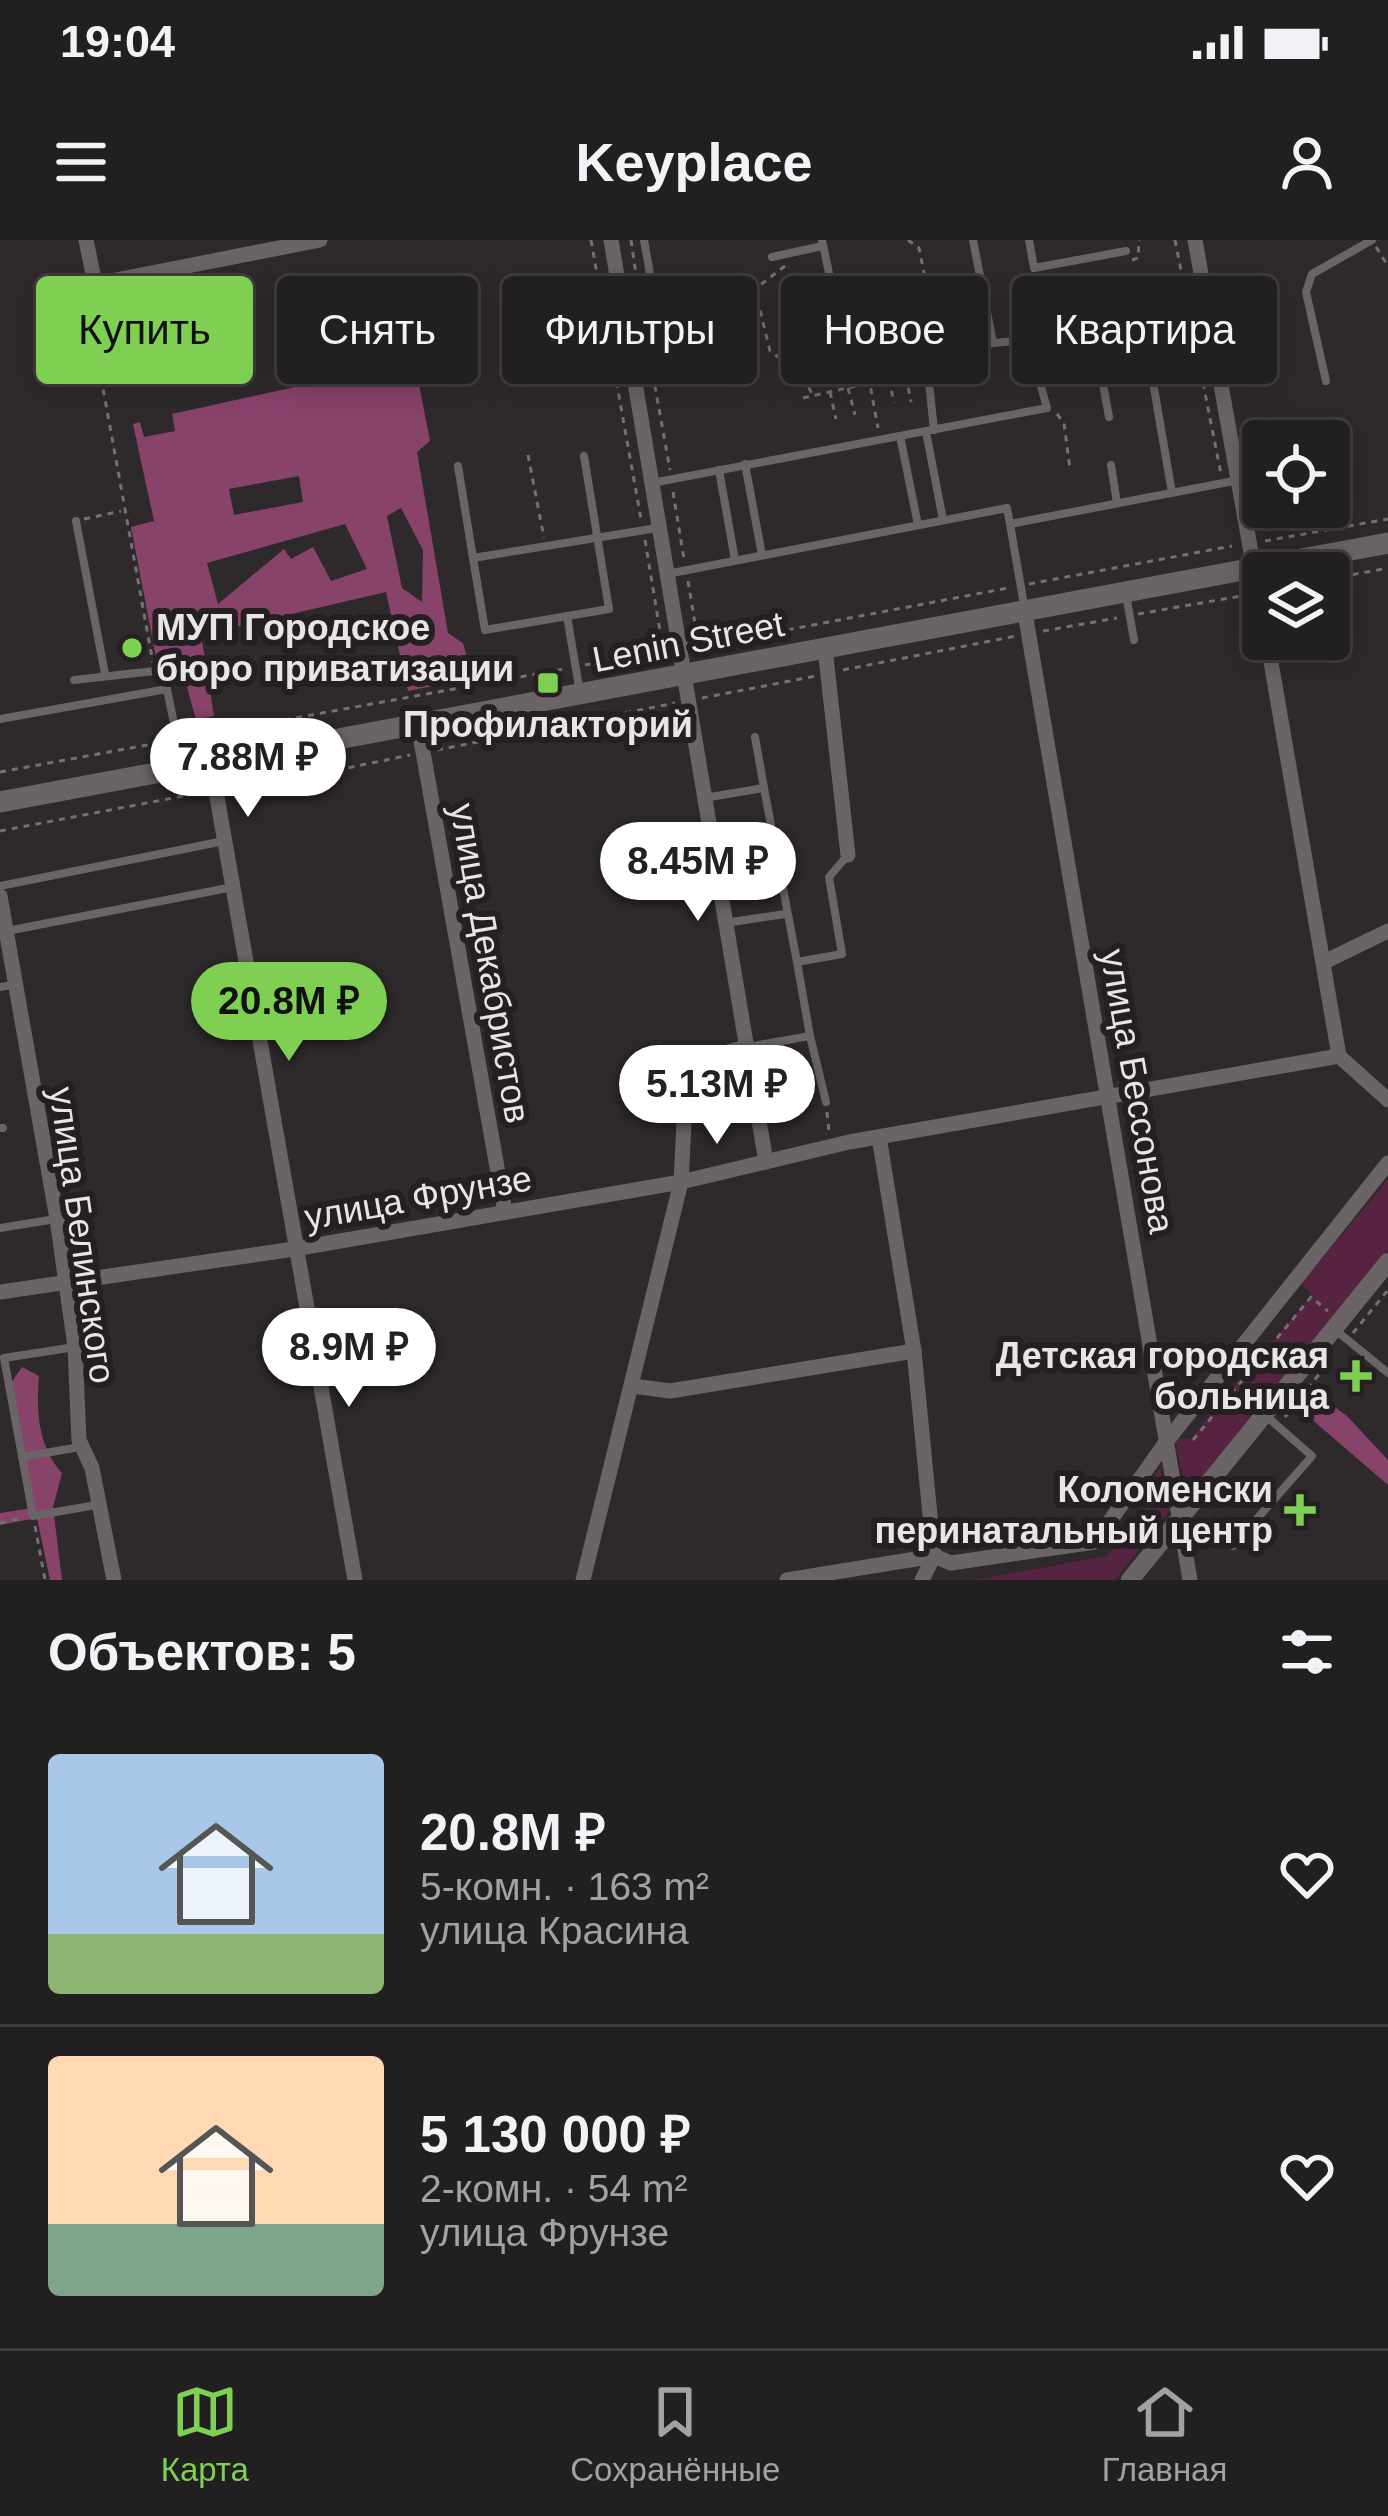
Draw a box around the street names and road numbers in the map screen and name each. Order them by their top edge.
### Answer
street label: Lenin Street [589,603,787,680]
street label: улица Декабристов [442,800,539,1126]
street label: улица Бессонова [1092,946,1183,1237]
street label: улица Белинского [41,1084,124,1386]
street label: улица Фрунзе [301,1157,535,1238]

